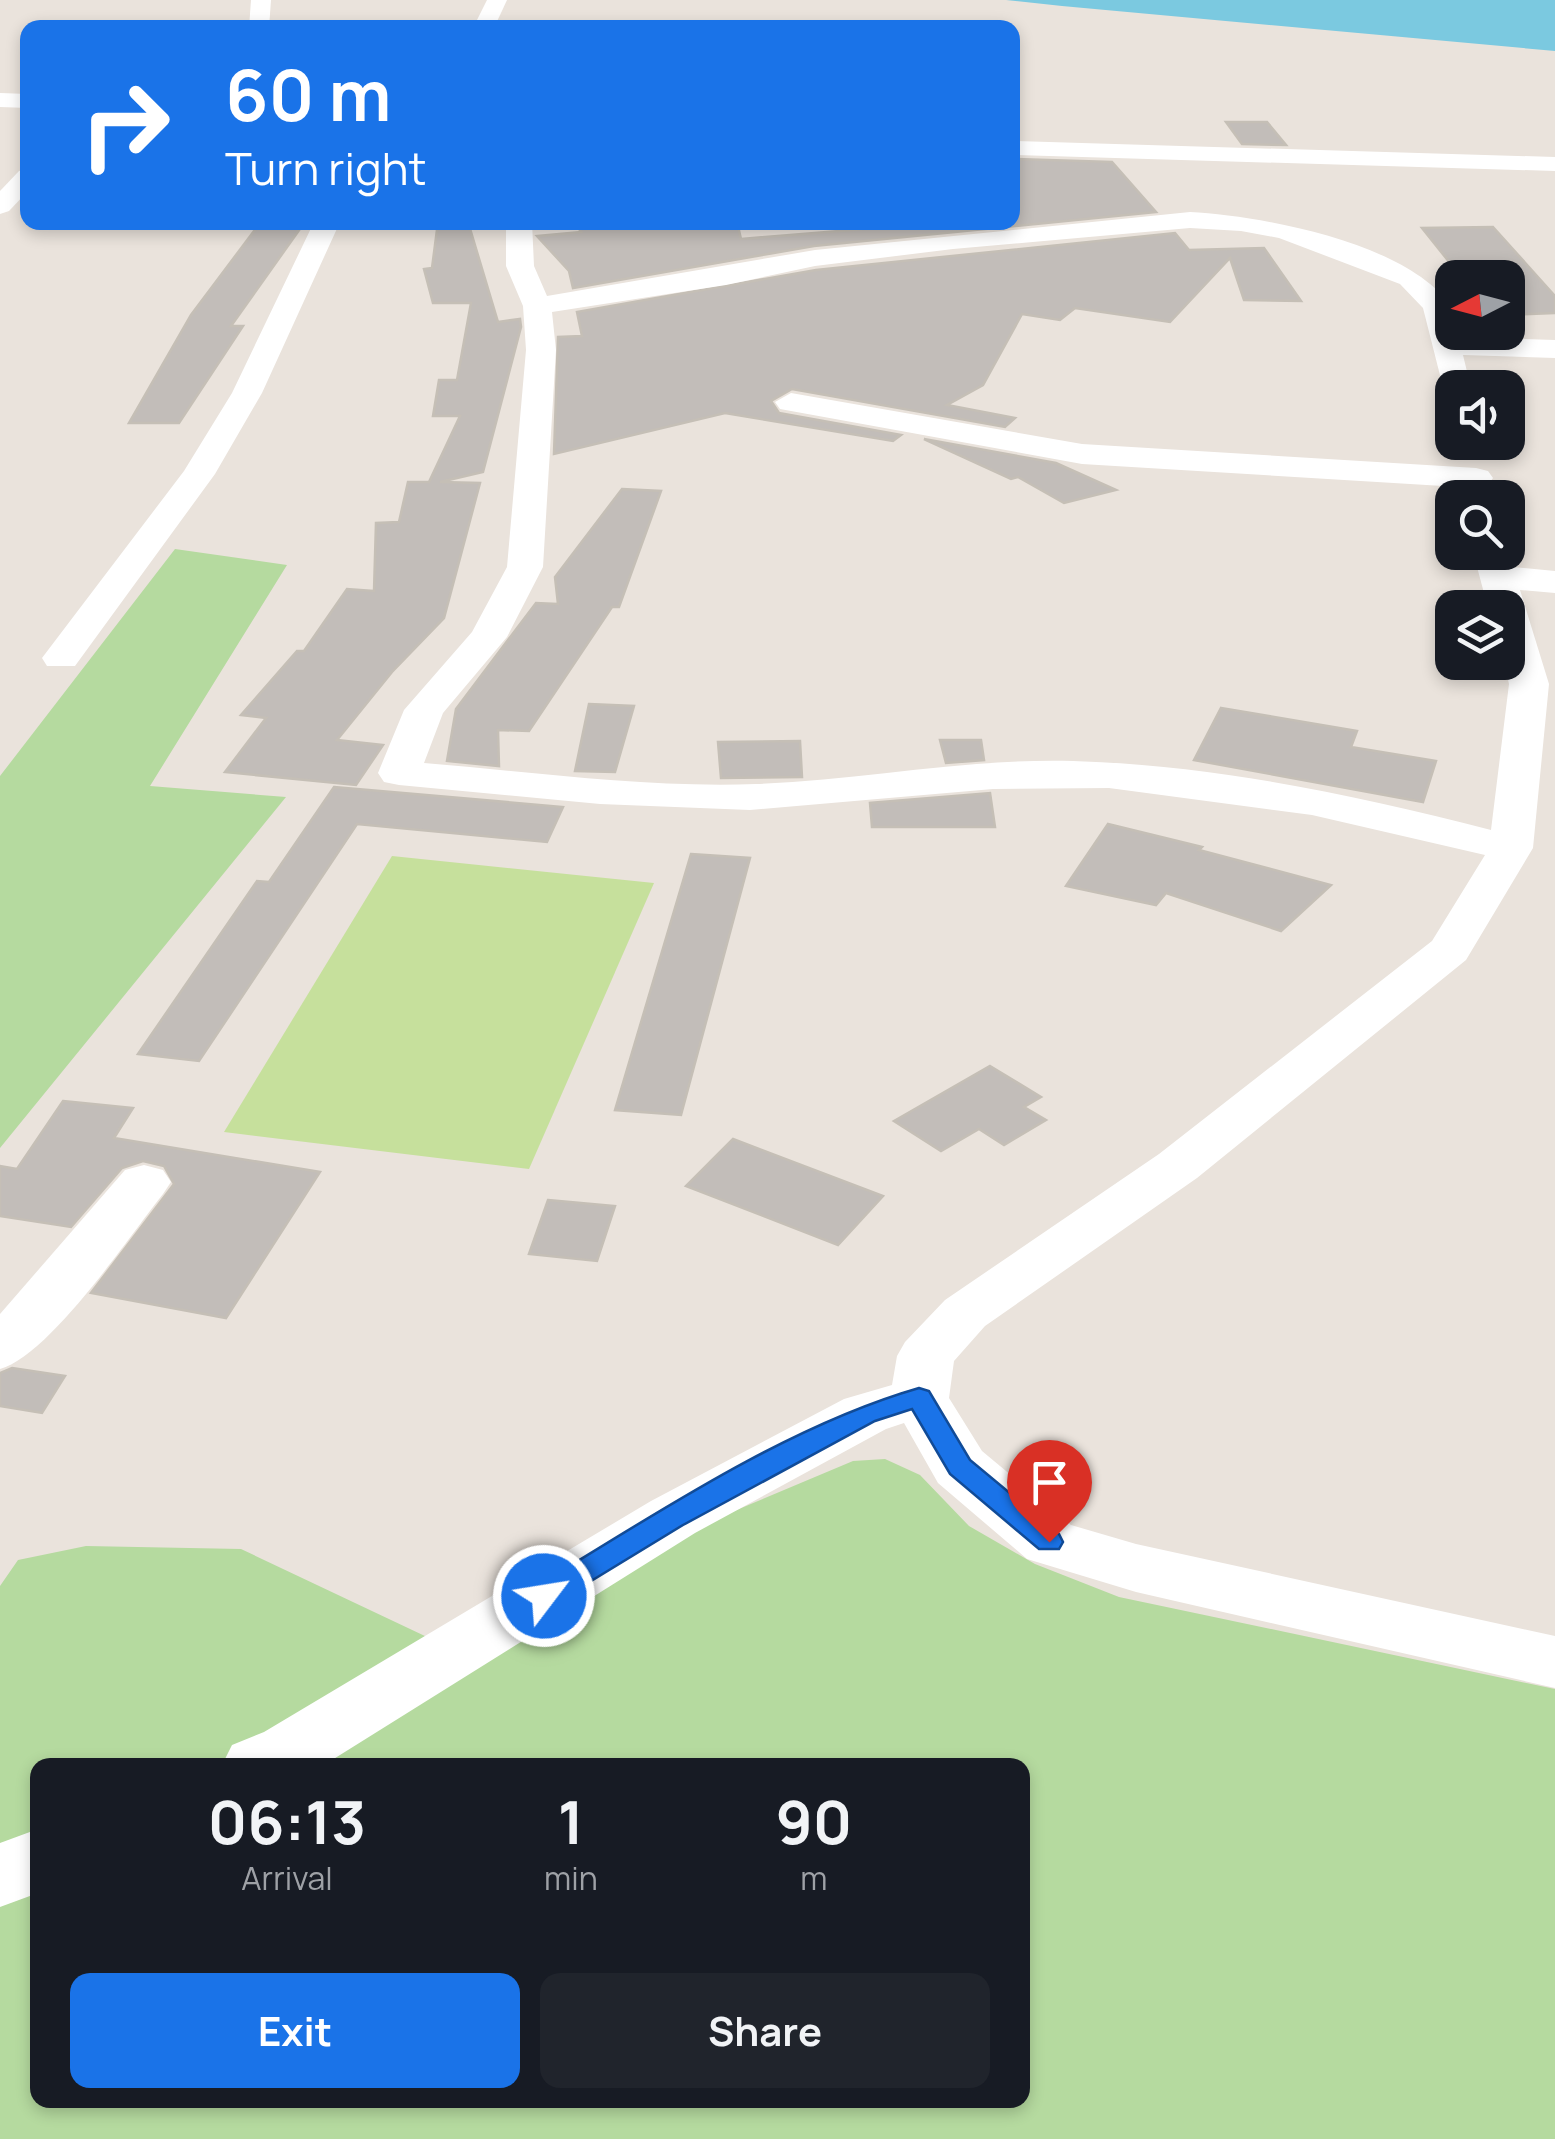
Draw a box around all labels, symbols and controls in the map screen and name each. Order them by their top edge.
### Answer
text: 60 m [225,46,392,142]
icon: right [60,60,190,190]
text: Turn right [225,137,426,199]
north arrow [1435,260,1525,350]
map controls [1435,260,1525,680]
button: sound [1435,370,1525,460]
button: search [1435,480,1525,570]
button: layers [1435,590,1525,680]
pin [1007,1440,1092,1543]
icon: arrive [1022,1455,1077,1510]
position arrow [492,1544,596,1648]
text: 06:13 [208,1780,366,1862]
text: 1 [558,1780,584,1862]
text: 90 [775,1780,852,1862]
text: Arrival [241,1856,333,1900]
text: min [544,1856,598,1900]
text: m [800,1856,827,1900]
button: Exit [70,1973,520,2088]
button: Share [540,1973,990,2088]

